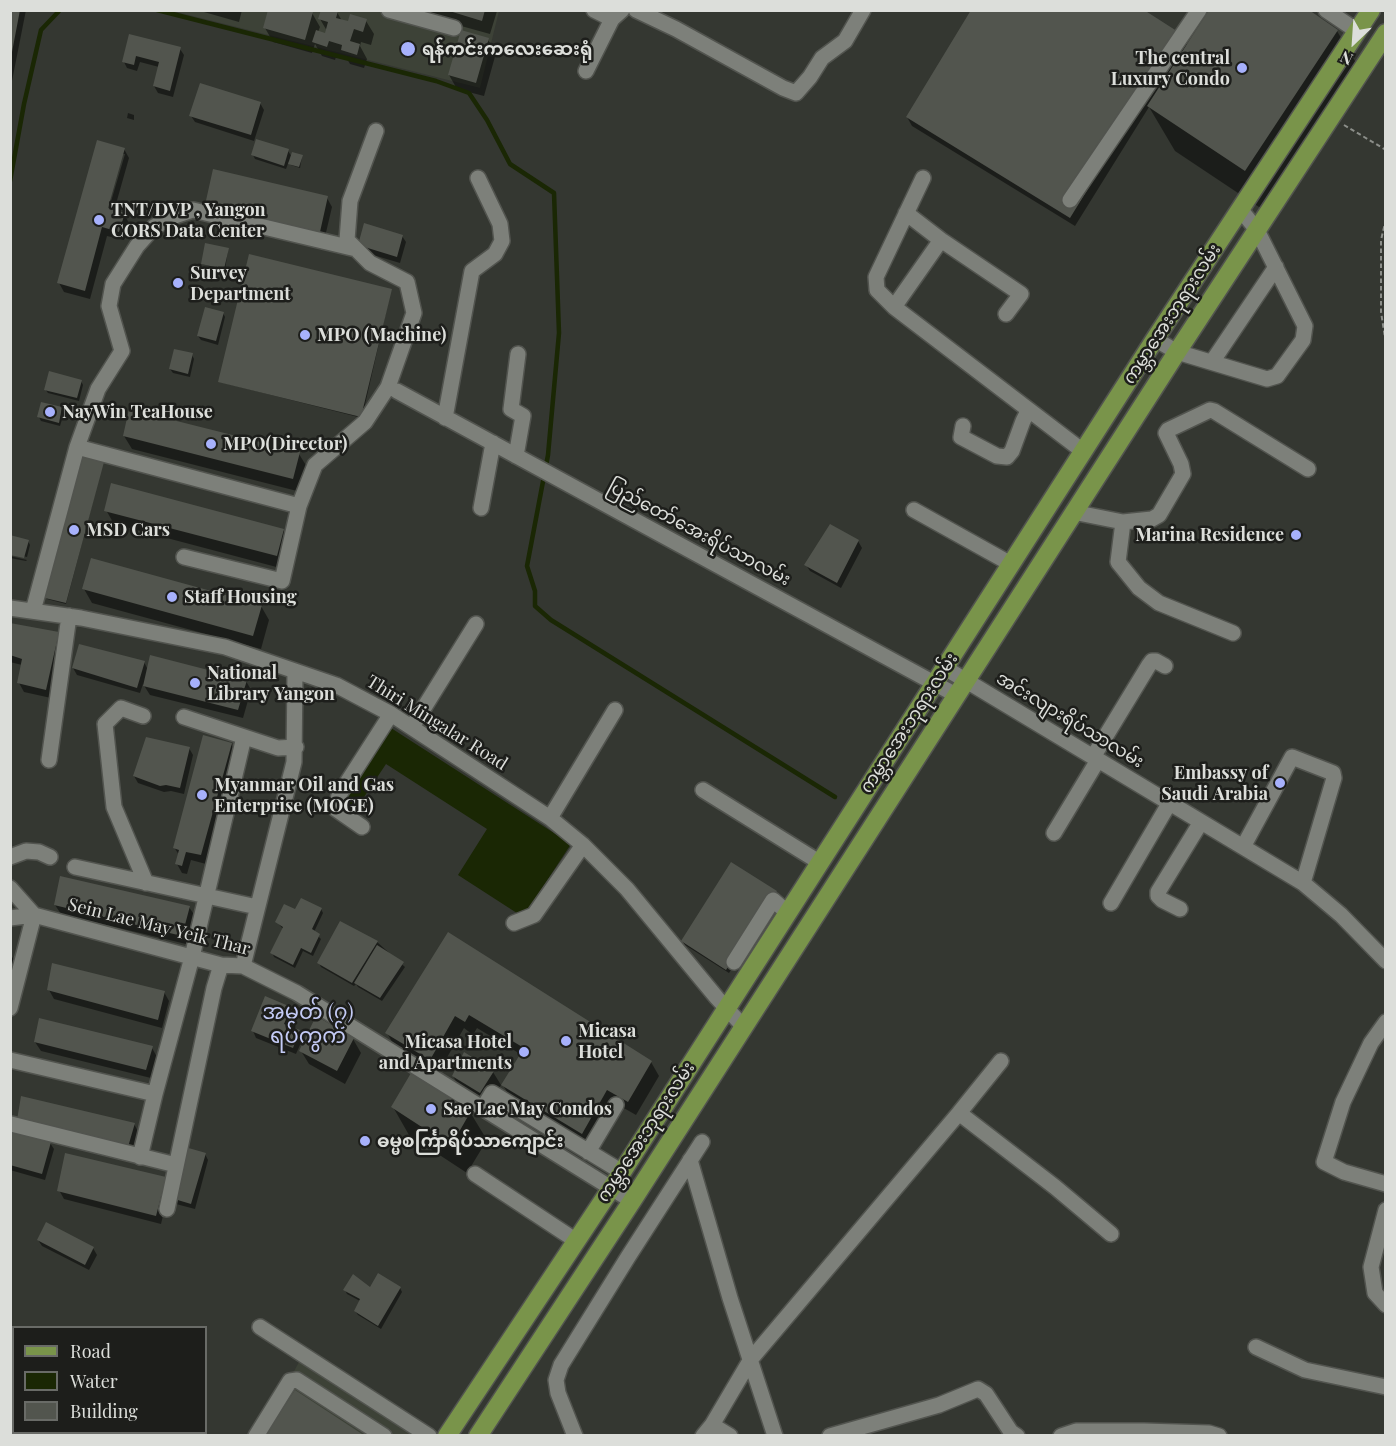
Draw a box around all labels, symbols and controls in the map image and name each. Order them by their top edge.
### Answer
north arrow [1324,12,1384,72]
place label: ရန်ကင်းကလေးဆေးရုံ [422,38,593,60]
marker: ရန်ကင်းကလေးဆေးရုံ [399,40,417,58]
place label: The central Luxury Condo [1111,47,1230,90]
text: N [1337,47,1356,71]
marker: The central Luxury Condo [1235,61,1249,75]
place label: TNT/DVP , Yangon CORS Data Center [111,199,266,242]
marker: TNT/DVP , Yangon CORS Data Center [92,213,106,227]
street label: ကမ္ဘာအေးဘုရားလမ်း [1119,240,1225,388]
place label: Survey Department [190,262,291,304]
marker: Survey Department [171,276,185,290]
place label: MPO (Machine) [317,324,446,346]
marker: MPO (Machine) [298,328,312,342]
place label: NayWin TeaHouse [62,401,213,423]
marker: NayWin TeaHouse [43,405,57,419]
place label: MPO(Director) [223,433,347,455]
marker: MPO(Director) [204,437,218,451]
street label: ပြည်တော်အေးရိပ်သာလမ်း [604,476,794,590]
place label: MSD Cars [86,519,170,541]
marker: MSD Cars [67,523,81,537]
place label: Marina Residence [1135,524,1284,546]
marker: Marina Residence [1289,528,1303,542]
place label: Staff Housing [184,586,297,608]
marker: Staff Housing [165,590,179,604]
street label: ကမ္ဘာအေးဘုရားလမ်း [856,649,962,797]
place label: National Library Yangon [207,662,335,704]
street label: အင်းလျားရိပ်သာလမ်း [992,667,1148,773]
street label: Thiri Mingalar Road [363,671,511,775]
marker: National Library Yangon [188,676,202,690]
place label: Embassy of Saudi Arabia [1161,762,1268,804]
place label: Myanmar Oil and Gas Enterprise (MOGE) [214,774,394,816]
marker: Embassy of Saudi Arabia [1273,776,1287,790]
marker: Myanmar Oil and Gas Enterprise (MOGE) [195,788,209,802]
street label: Sein Lae May Yeik Thar [66,894,252,960]
district label: အမှတ် (၇) ရပ်ကွက် [262,999,354,1049]
place label: Micasa Hotel [578,1020,636,1062]
place label: Micasa Hotel and Apartments [379,1031,512,1074]
marker: Micasa Hotel [559,1034,573,1048]
marker: Micasa Hotel and Apartments [517,1045,531,1059]
street label: ကမ္ဘာအေးဘုရားလမ်း [593,1058,699,1206]
place label: Sae Lae May Condos [443,1098,612,1120]
marker: Sae Lae May Condos [424,1102,438,1116]
place label: ဓမ္မစင်္ကြာရိပ်သာကျောင်း [377,1130,564,1152]
marker: ဓမ္မစင်္ကြာရိပ်သာကျောင်း [358,1134,372,1148]
legend [12,1326,207,1434]
text: Road [70,1339,111,1363]
text: Water [70,1369,118,1393]
text: Building [70,1399,138,1423]

